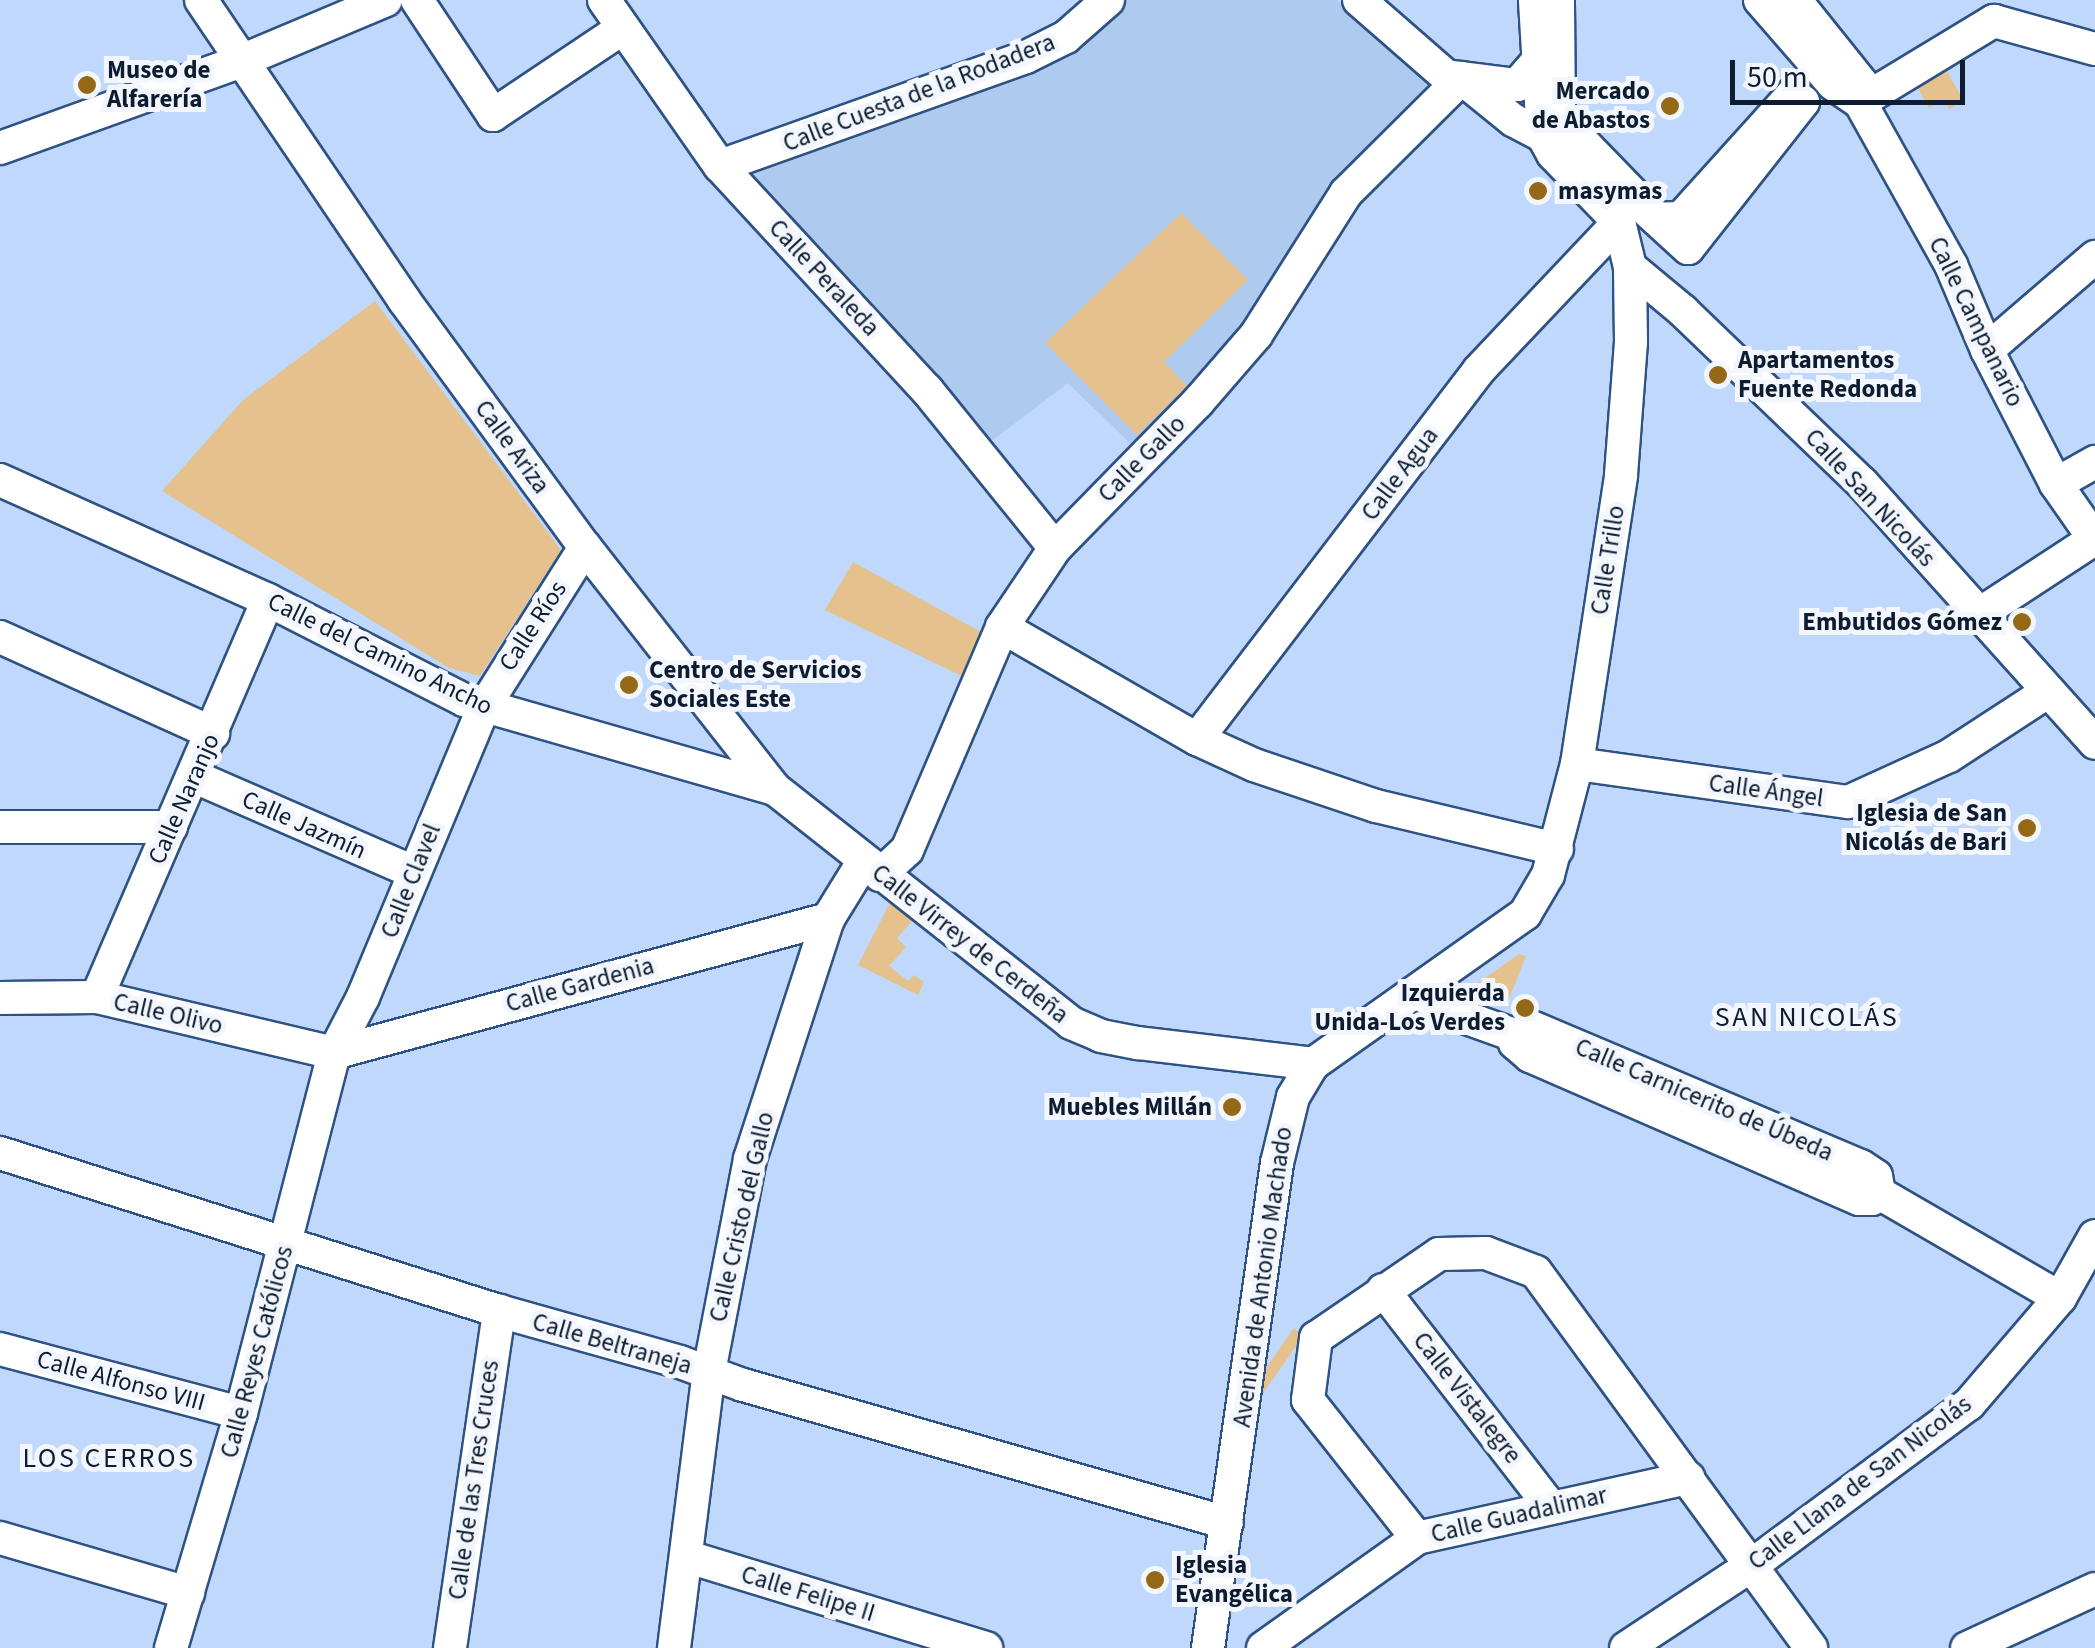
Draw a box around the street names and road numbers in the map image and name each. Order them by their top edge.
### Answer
street label: Calle Cuesta de la Rodadera [779,27,1059,159]
street label: Calle Peraleda [762,213,886,343]
street label: Calle Campanario [1922,232,2030,412]
street label: Calle Ariza [468,394,556,500]
street label: Calle Gallo [1092,409,1192,509]
street label: Calle Agua [1355,421,1445,527]
street label: Calle San Nicolás [1798,423,1942,573]
street label: Calle Trillo [1585,503,1631,617]
street label: Calle Ríos [493,575,573,677]
street label: Calle del Camino Ancho [263,586,497,722]
street label: Calle Naranjo [142,729,226,869]
street label: Calle Ángel [1707,768,1825,814]
street label: Calle Jazmín [237,784,371,866]
street label: Calle Clavel [374,819,448,943]
street label: Calle Virrey de Cerdeña [866,858,1074,1030]
street label: Calle Gardenia [503,951,657,1019]
street label: Calle Olivo [110,987,226,1041]
street label: Calle Carnicerito de Úbeda [1571,1032,1837,1168]
street label: Calle Cristo del Gallo [703,1109,781,1325]
street label: Avenida de Antonio Machado [1227,1125,1299,1429]
street label: Calle Reyes Católicos [214,1243,300,1461]
street label: Calle Beltraneja [529,1307,695,1381]
street label: Calle Vistalegre [1406,1326,1528,1470]
street label: Calle Alfonso VIII [34,1344,208,1418]
street label: Calle de las Tres Cruces [442,1358,506,1602]
street label: Calle Llana de San Nicolás [1743,1389,1977,1577]
street label: Calle Guadalimar [1428,1480,1610,1550]
street label: Calle Felipe II [737,1559,879,1629]

